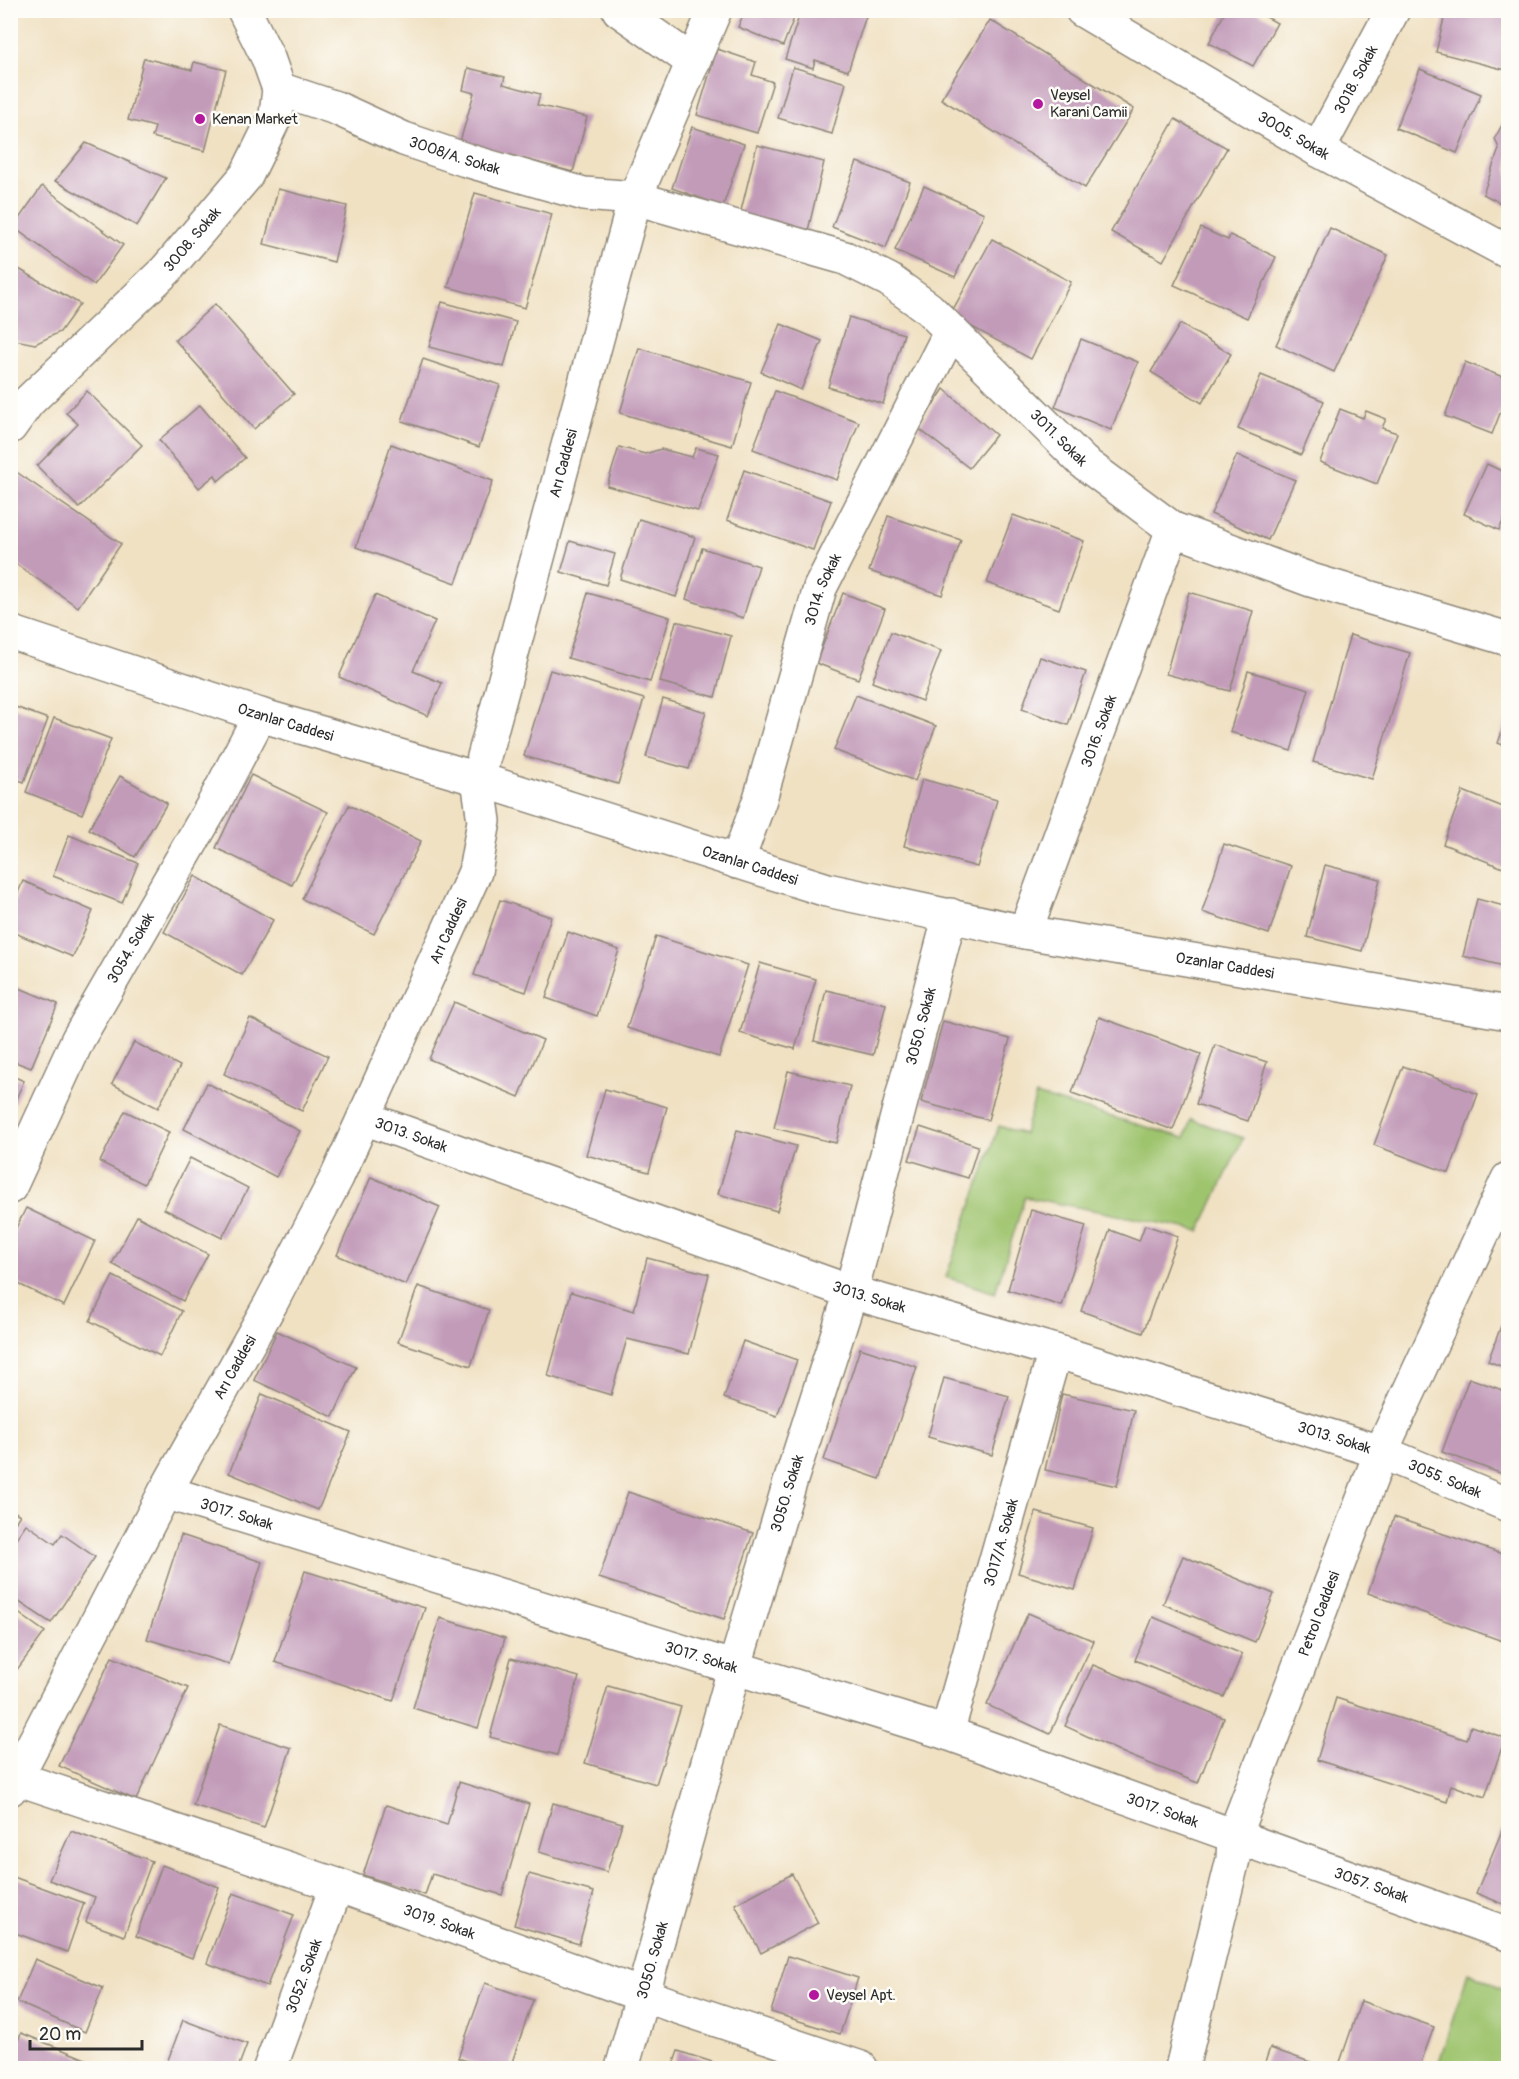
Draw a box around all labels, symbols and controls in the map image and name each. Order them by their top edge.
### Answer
street label: 3018. Sokak [1330,41,1382,117]
place label: Veysel Karani Camii [1050,86,1128,122]
marker: Veysel Karani Camii [1031,97,1045,111]
street label: 3005. Sokak [1254,107,1333,164]
place label: Kenan Market [212,110,299,129]
marker: Kenan Market [193,112,207,126]
street label: 3008/A. Sokak [407,132,503,179]
street label: 3008. Sokak [159,202,225,276]
street label: 3011. Sokak [1026,405,1092,471]
street label: Arı Caddesi [545,427,582,500]
street label: 3014. Sokak [800,550,846,628]
street label: 3016. Sokak [1077,691,1121,770]
street label: Ozanlar Caddesi [235,699,336,746]
street label: Ozanlar Caddesi [700,841,801,890]
street label: Arı Caddesi [425,895,472,967]
street label: 3054. Sokak [103,909,159,987]
street label: Ozanlar Caddesi [1174,948,1276,983]
street label: 3050. Sokak [901,984,940,1067]
street label: 3013. Sokak [372,1113,451,1157]
street label: 3013. Sokak [830,1277,909,1317]
street label: Arı Caddesi [209,1332,261,1403]
street label: 3013. Sokak [1295,1417,1374,1458]
street label: 3050. Sokak [766,1451,808,1534]
street label: 3055. Sokak [1405,1455,1485,1503]
street label: 3017. Sokak [198,1494,276,1534]
street label: 3017/A. Sokak [979,1496,1023,1589]
street label: Petrol Caddesi [1294,1568,1344,1659]
street label: 3017. Sokak [662,1637,741,1678]
street label: 3017. Sokak [1124,1788,1202,1832]
street label: 3057. Sokak [1332,1863,1412,1907]
street label: 3019. Sokak [401,1900,478,1944]
street label: 3050. Sokak [632,1918,672,2001]
street label: 3052. Sokak [281,1935,326,2016]
place label: Veysel Apt. [826,1986,896,2005]
marker: Veysel Apt. [807,1988,821,2002]
scale bar [30,2013,142,2051]
text: 20 m [39,2023,81,2046]

